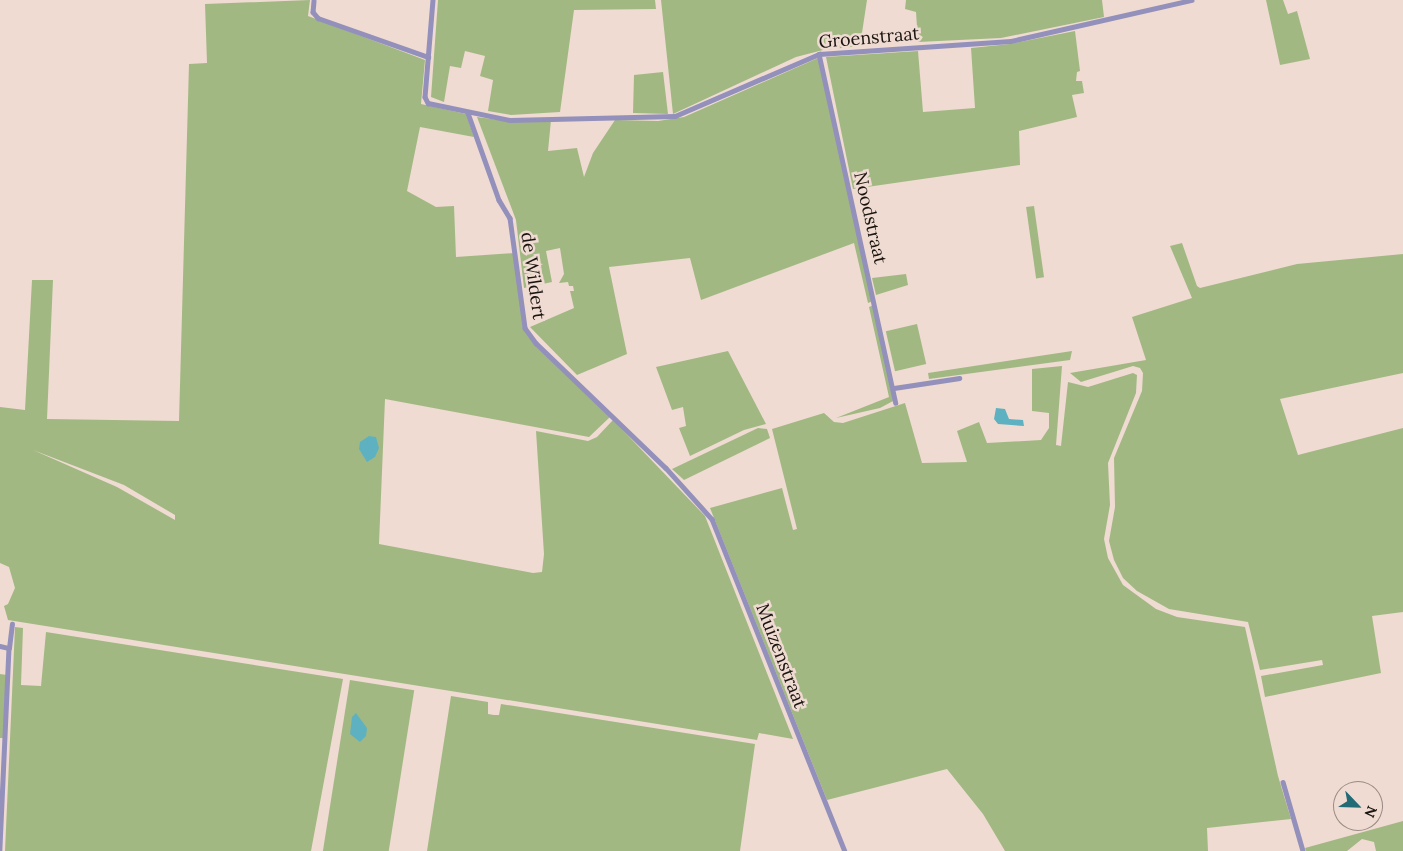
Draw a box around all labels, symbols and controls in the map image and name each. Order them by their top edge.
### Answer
street label: Groenstraat [818,23,920,53]
street label: Noodstraat [849,170,891,266]
street label: de Wildert [516,231,550,321]
street label: Muizenstraat [751,601,811,711]
north arrow [1333,781,1383,831]
text: N [1360,803,1381,820]

